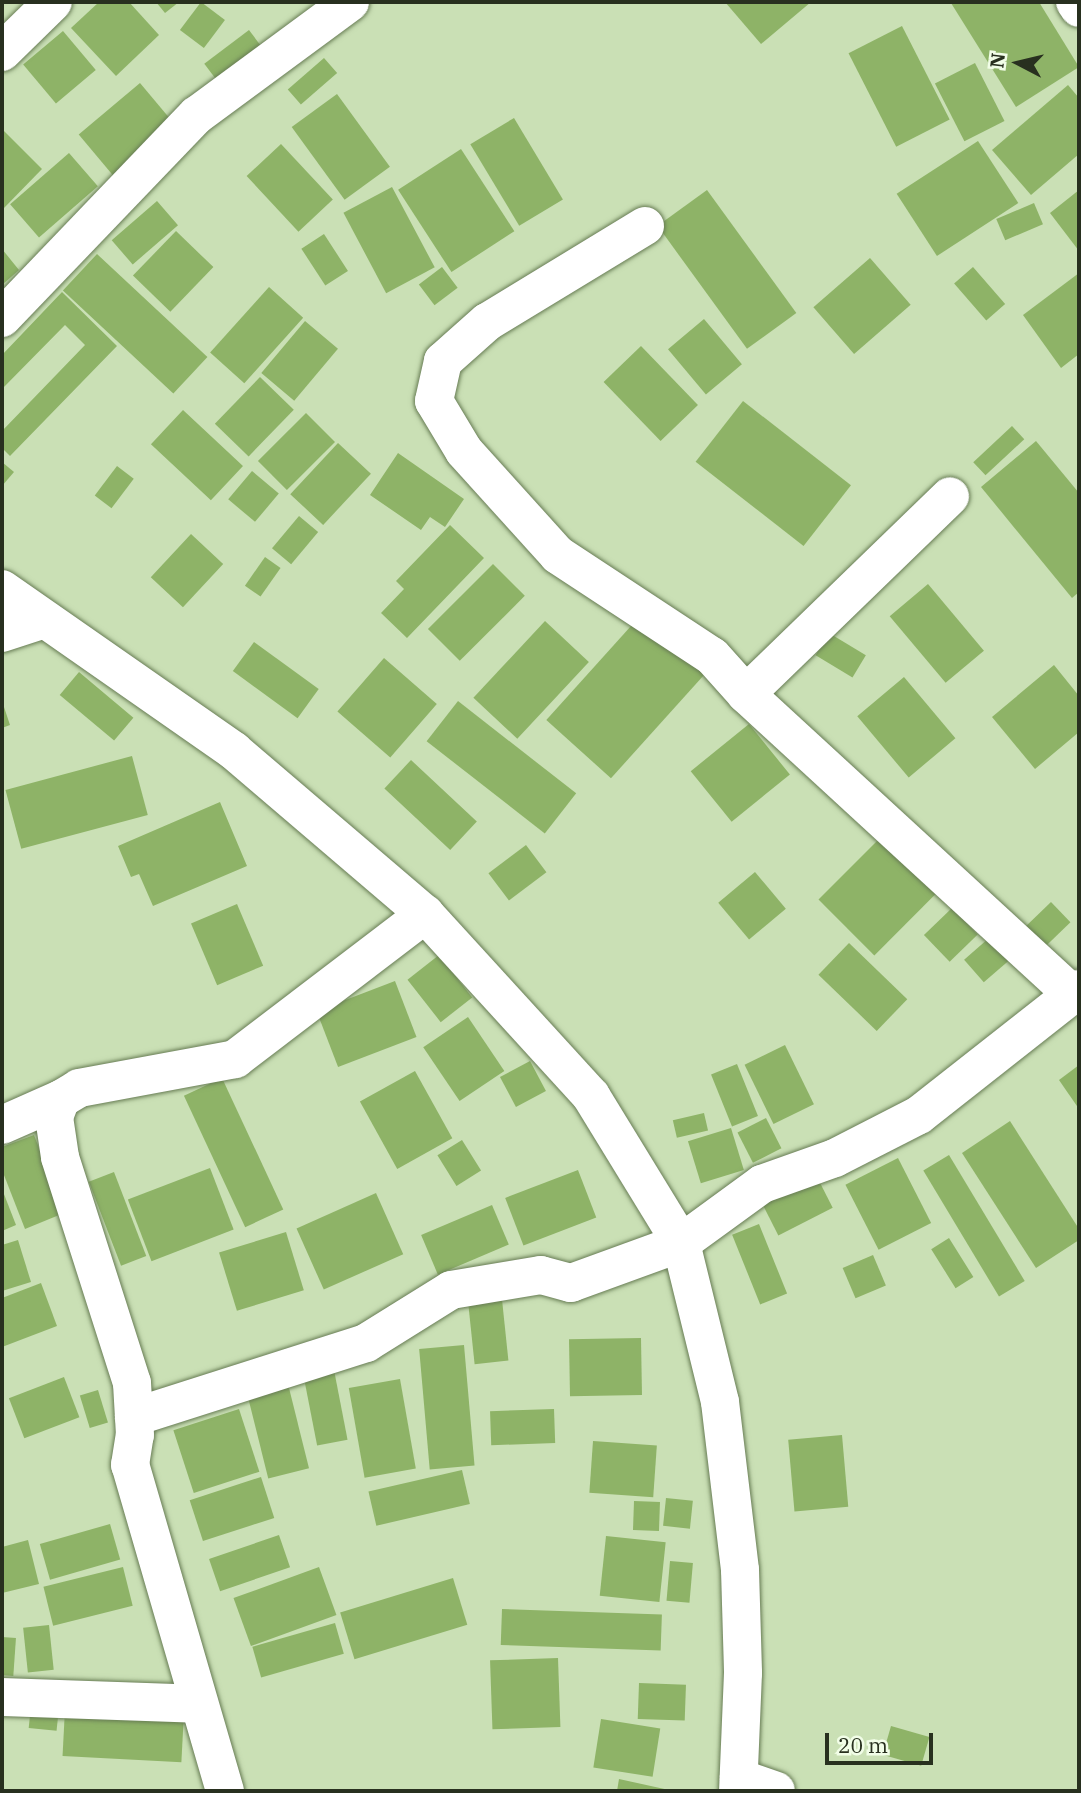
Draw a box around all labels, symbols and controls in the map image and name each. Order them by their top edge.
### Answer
north arrow [983,28,1053,98]
text: N [984,52,1010,69]
scale bar [829,1720,937,1764]
text: 20 m [838,1731,888,1759]

